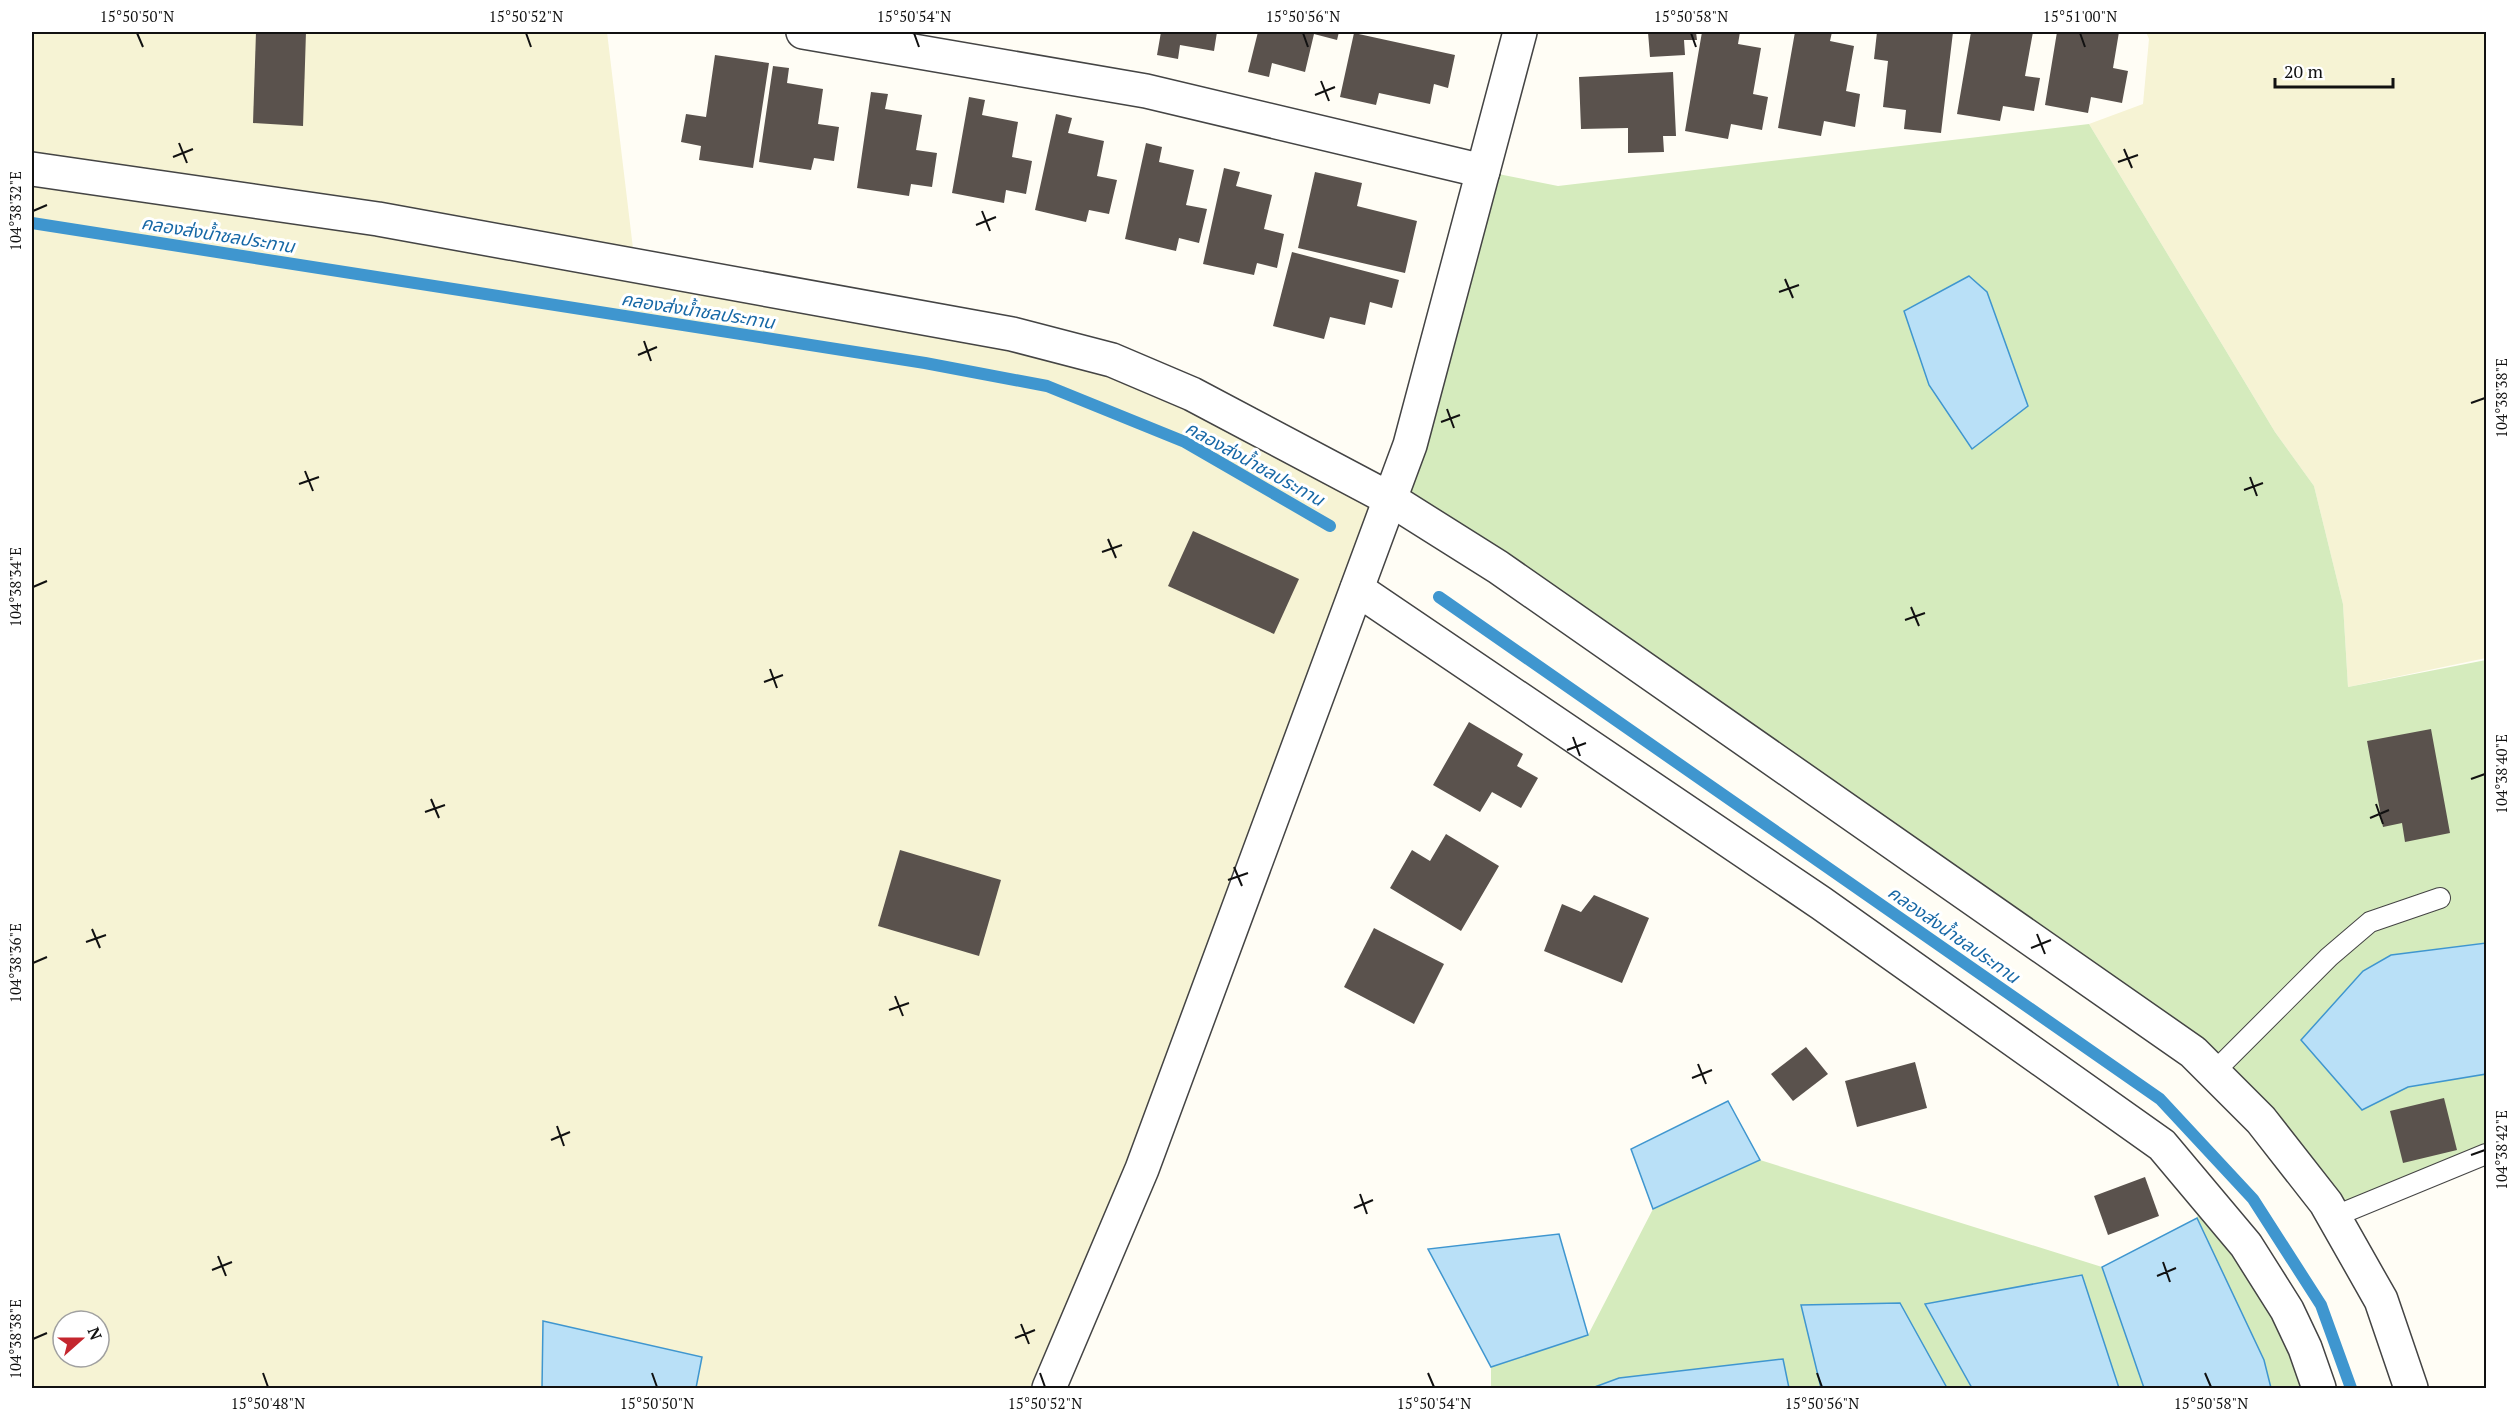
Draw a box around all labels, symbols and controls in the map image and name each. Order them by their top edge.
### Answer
text: 15°50'50"N [100,6,174,26]
text: 15°50'52"N [489,6,563,26]
text: 15°50'54"N [877,6,951,26]
text: 15°50'56"N [1266,6,1340,26]
text: 15°50'58"N [1654,6,1728,26]
text: 15°51'00"N [2043,6,2117,26]
scale bar [2275,51,2394,89]
text: 20 m [2284,59,2324,83]
text: 104°38'32"E [5,171,25,251]
water label: คลองส่งน้ำชลประทาน [140,210,297,258]
water label: คลองส่งน้ำชลประทาน [620,286,777,334]
text: 104°38'38"E [2491,358,2511,438]
water label: คลองส่งน้ำชลประทาน [1181,415,1329,512]
text: 104°38'34"E [5,547,25,627]
text: 104°38'40"E [2491,734,2511,814]
water label: คลองส่งน้ำชลประทาน [1884,880,2025,989]
text: 104°38'36"E [5,923,25,1003]
text: 104°38'42"E [2491,1110,2511,1190]
text: 104°38'38"E [5,1299,25,1379]
north arrow [51,1309,111,1369]
text: N [83,1324,107,1343]
text: 15°50'48"N [231,1393,305,1413]
text: 15°50'50"N [620,1393,694,1413]
text: 15°50'52"N [1008,1393,1082,1413]
text: 15°50'54"N [1397,1393,1471,1413]
text: 15°50'56"N [1785,1393,1859,1413]
text: 15°50'58"N [2174,1393,2248,1413]

